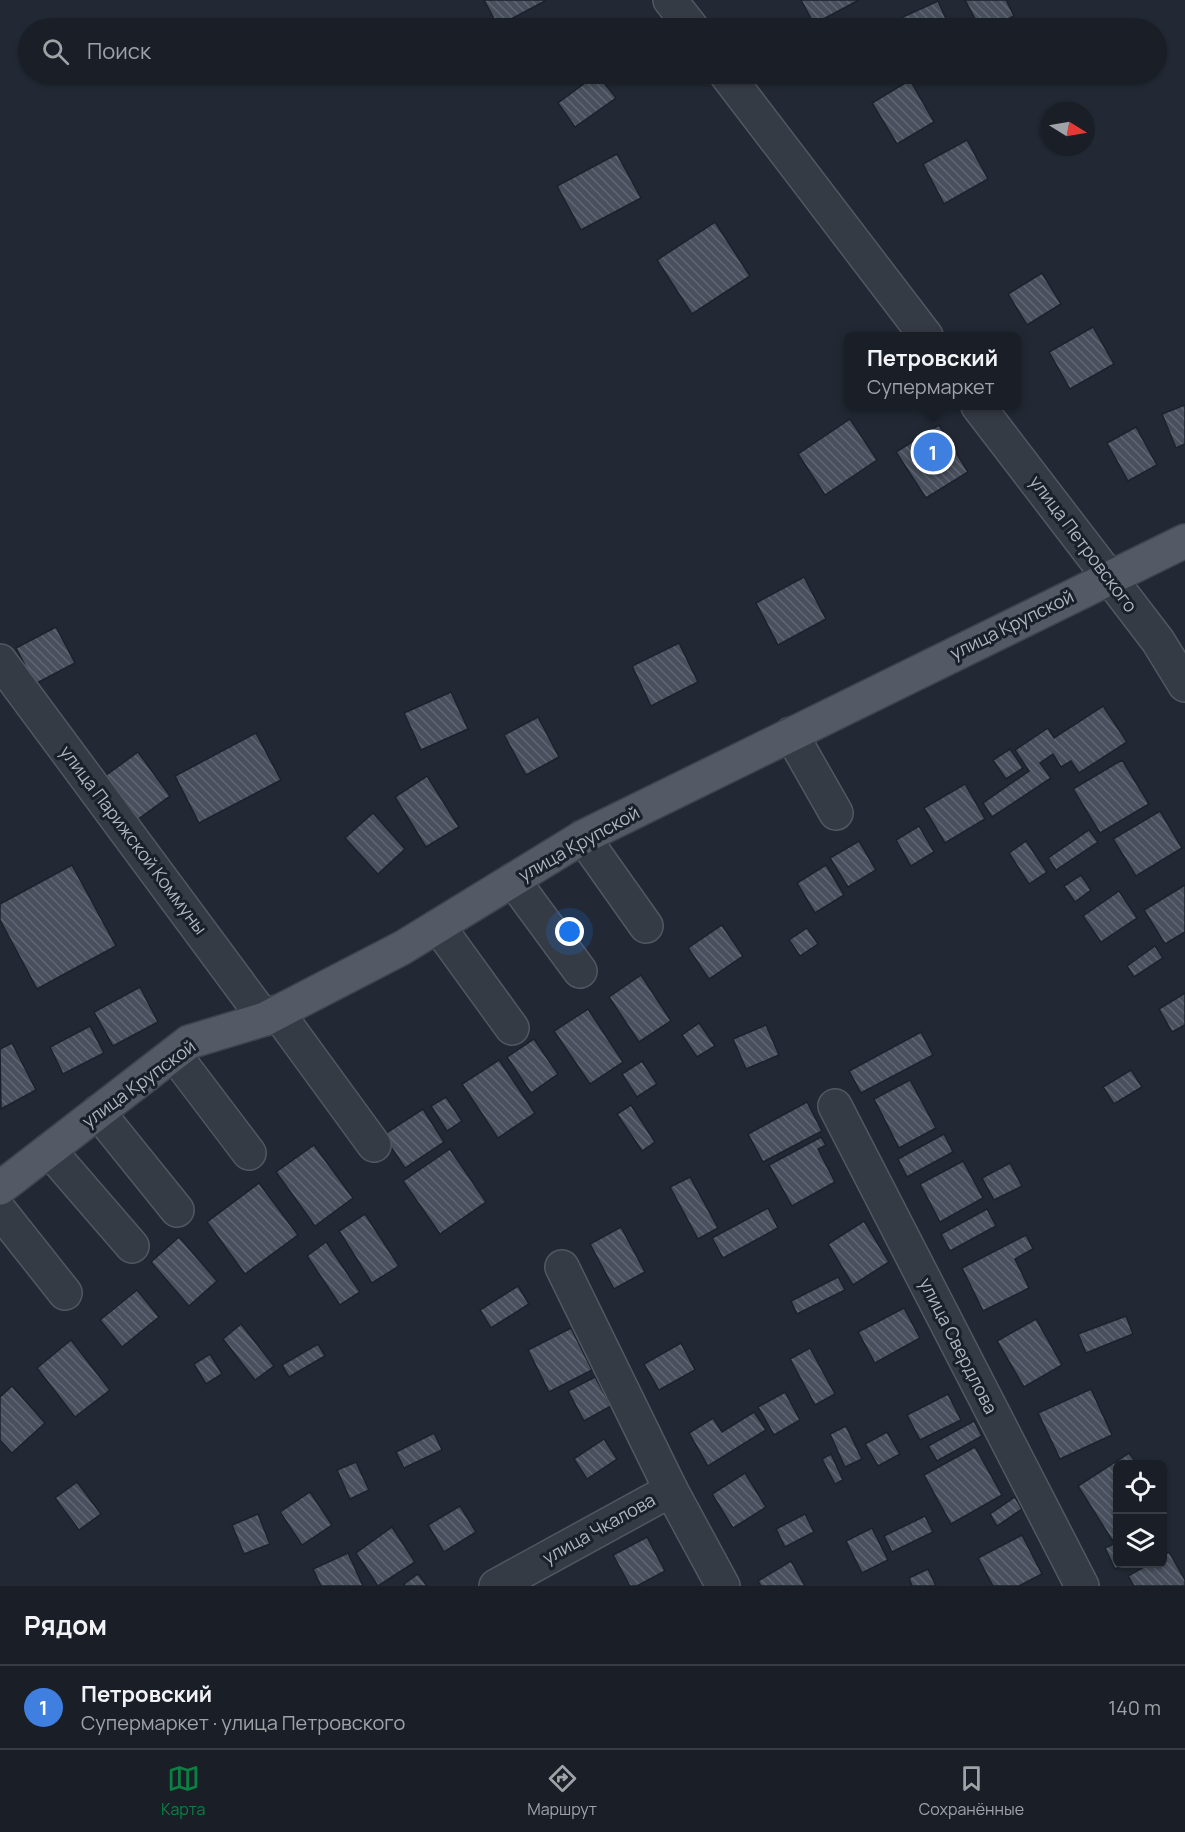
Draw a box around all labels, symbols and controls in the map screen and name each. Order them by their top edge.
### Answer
search box [18,18,1167,84]
icon: search [39,35,72,68]
text: Поиск [87,36,151,66]
north arrow [1041,102,1095,156]
popup [844,332,1021,410]
text: Петровский [867,343,998,373]
text: Супермаркет [867,373,995,400]
pin: 1 [914,430,952,474]
street label: улица Петровского [1024,470,1143,617]
street label: улица Крупской [946,584,1077,664]
street label: улица Парижской Коммуны [55,740,213,939]
street label: улица Крупской [514,800,643,886]
your location [555,917,584,946]
street label: улица Крупской [77,1034,200,1133]
street label: улица Свердлова [914,1273,1004,1418]
map controls [1113,1460,1167,1568]
button: locate [1113,1460,1167,1514]
street label: улица Чкалова [538,1487,659,1569]
button: layers [1113,1514,1167,1568]
text: Рядом [24,1607,107,1643]
text: Петровский [81,1679,212,1709]
text: 1 [39,1694,48,1721]
text: 140 m [1108,1694,1161,1721]
text: Супермаркет · улица Петровского [81,1709,405,1736]
tab: Карта [161,1762,205,1820]
tab: Маршрут [527,1762,597,1820]
tab: Сохранённые [919,1762,1024,1820]

